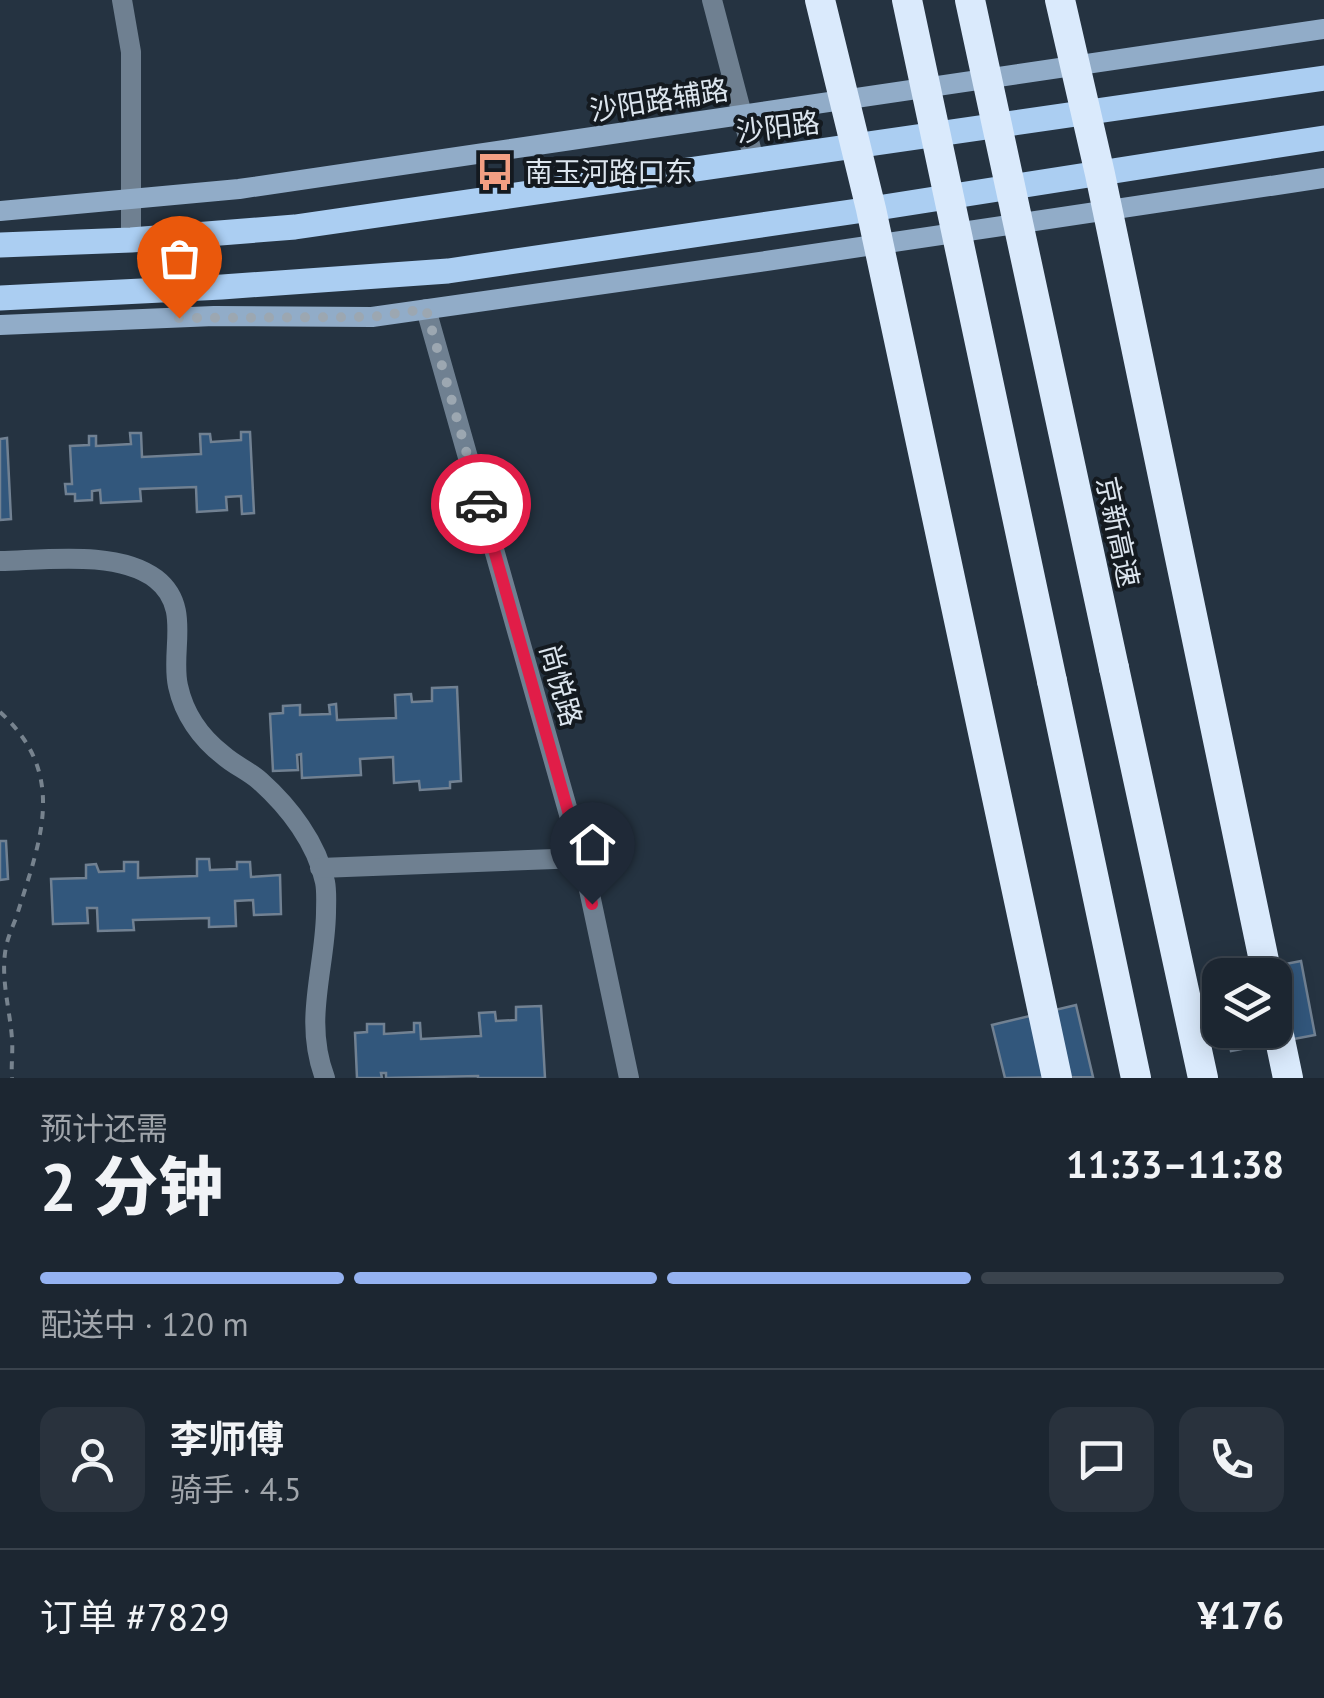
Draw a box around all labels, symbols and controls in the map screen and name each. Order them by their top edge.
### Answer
street label: 沙阳路辅路 [587,70,731,129]
street label: 沙阳路 [734,103,822,150]
bus stop icon: 南玉河路口东 [474,151,516,193]
place label: 南玉河路口东 [525,153,693,190]
pin [137,216,222,319]
icon: bag [152,231,207,286]
courier [431,454,531,554]
street label: 京新高速 [1089,473,1148,591]
icon: car [454,477,509,532]
street label: 尚悦路 [532,639,591,730]
pin [550,802,635,905]
icon: home [565,817,620,872]
map controls [1202,958,1292,1048]
button: layers [1202,958,1292,1048]
text: 预计还需 [40,1107,168,1149]
text: 11:33–11:38 [1066,1139,1284,1188]
text: 2 分钟 [40,1144,223,1228]
text: 配送中 · 120 m [40,1303,248,1345]
button: person [40,1407,145,1512]
button: chat [1049,1407,1154,1512]
button: phone [1179,1407,1284,1512]
text: 李师傅 [170,1414,284,1463]
text: 骑手 · 4.5 [170,1468,301,1510]
text: ¥176 [1198,1590,1284,1639]
text: 订单 #7829 [40,1592,230,1641]

